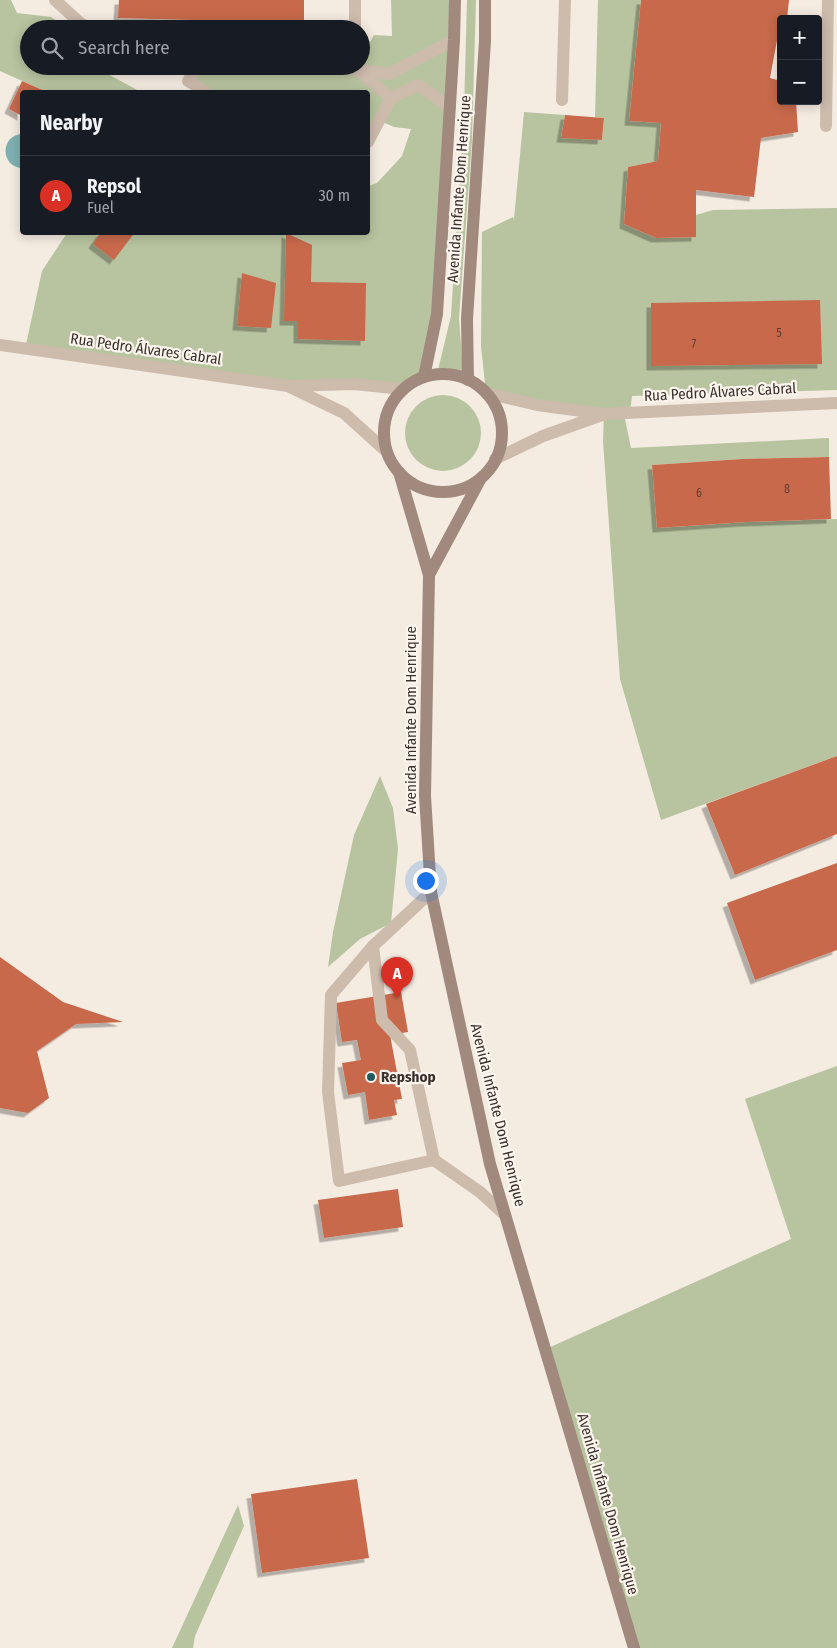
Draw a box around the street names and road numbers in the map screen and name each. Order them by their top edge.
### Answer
street label: Avenida Infante Dom Henrique [443,95,475,283]
street label: Rua Pedro Álvares Cabral [69,329,223,369]
street label: Rua Pedro Álvares Cabral [643,379,797,405]
street label: Avenida Infante Dom Henrique [402,626,420,814]
street label: Avenida Infante Dom Henrique [467,1022,529,1208]
street label: Avenida Infante Dom Henrique [573,1411,643,1597]

